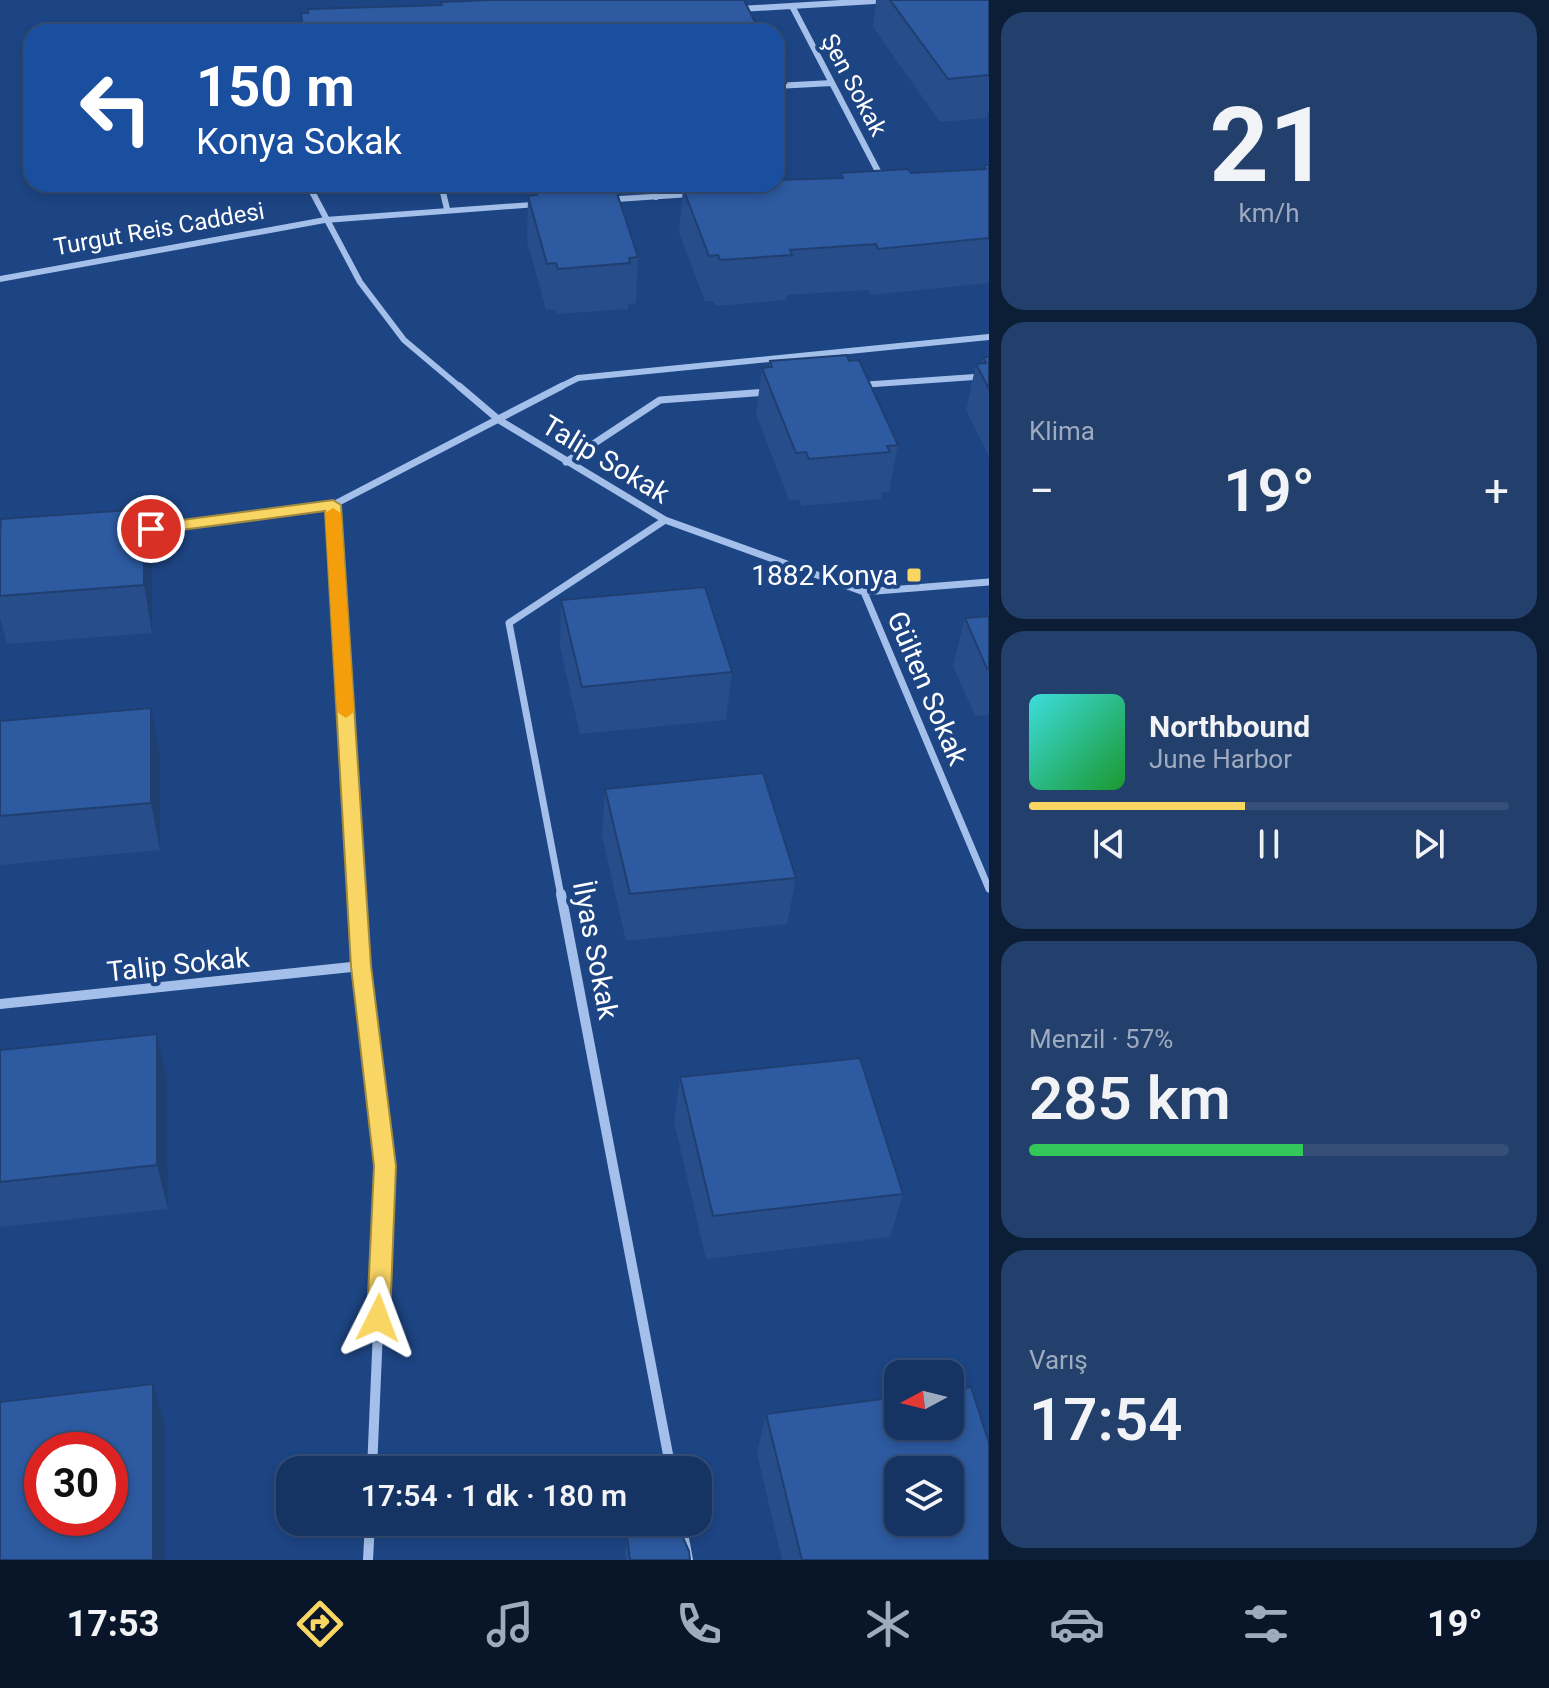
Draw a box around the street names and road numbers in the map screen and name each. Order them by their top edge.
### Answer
street label: Şen Sokak [815,29,893,142]
street label: Turgut Reis Caddesi [52,197,266,261]
street label: Talip Sokak [536,408,676,511]
street label: Gülten Sokak [880,606,975,771]
street label: İlyas Sokak [566,878,625,1023]
street label: Talip Sokak [105,941,252,988]

